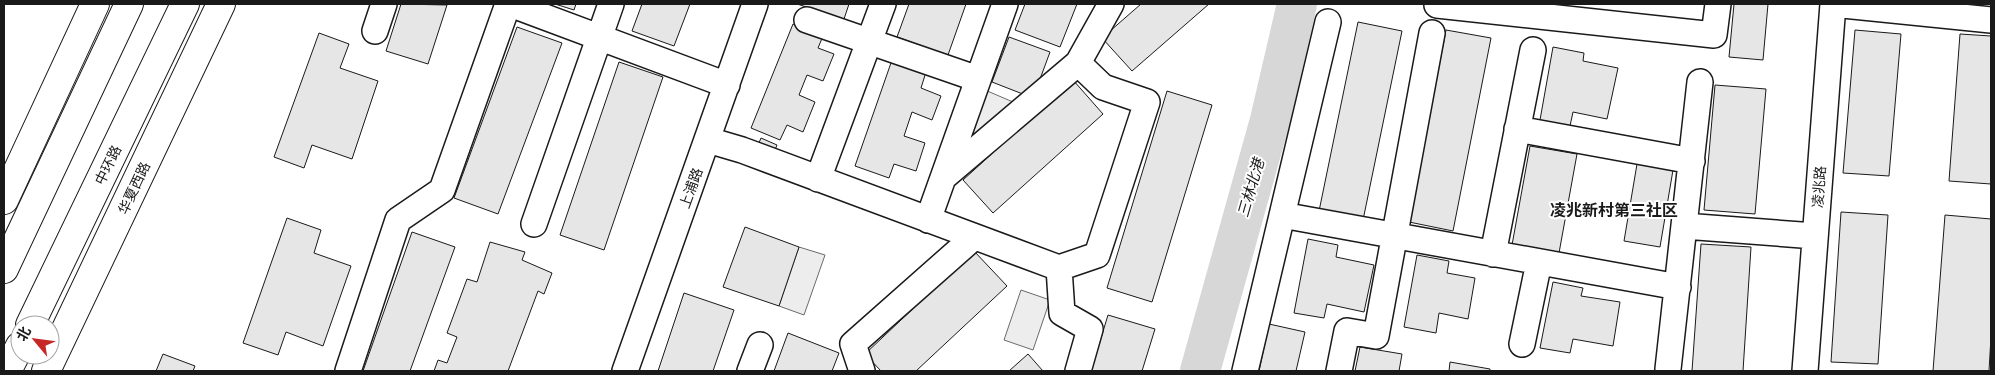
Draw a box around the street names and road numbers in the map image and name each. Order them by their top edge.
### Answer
street label: 中环路 [91,142,124,187]
street label: 华夏西路 [114,159,153,217]
street label: 上浦路 [675,165,706,210]
street label: 凌兆路 [1809,165,1828,209]

